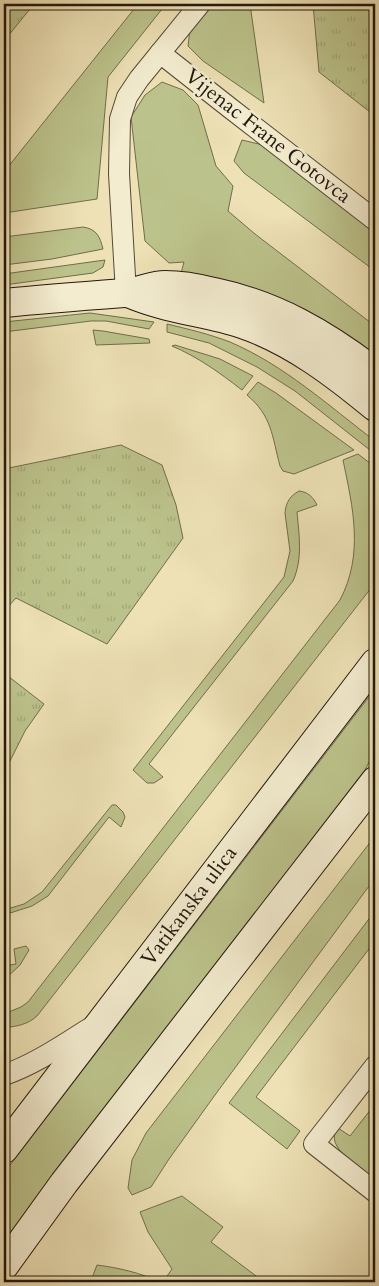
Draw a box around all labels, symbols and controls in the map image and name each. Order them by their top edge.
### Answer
street label: Vijenac Frane Gotovca [179,62,357,210]
street label: Vatikanska ulica [134,840,244,972]

